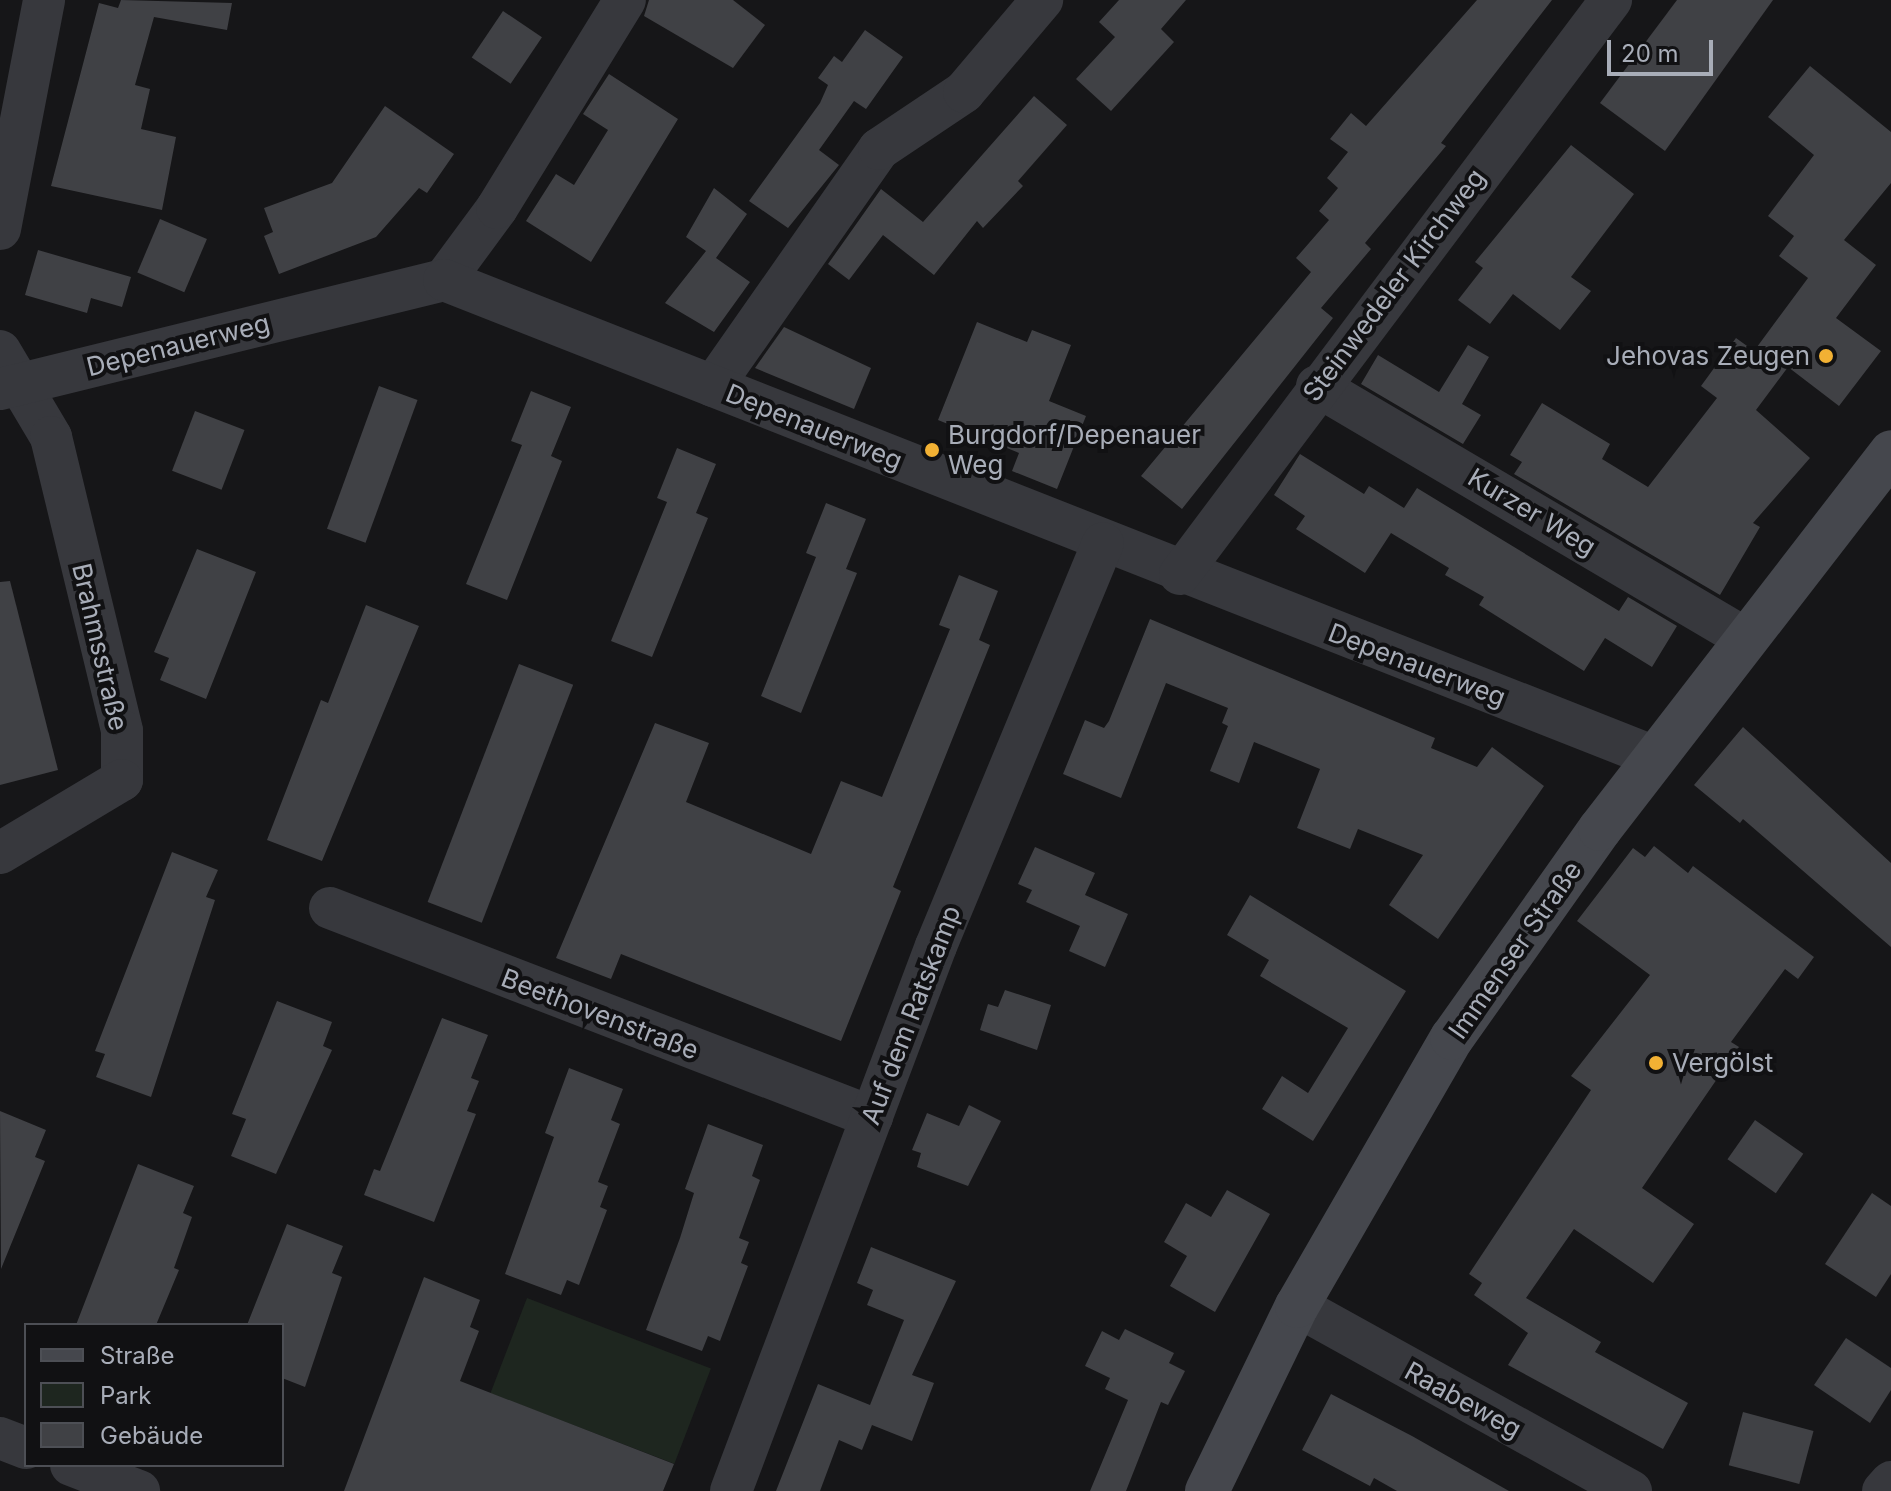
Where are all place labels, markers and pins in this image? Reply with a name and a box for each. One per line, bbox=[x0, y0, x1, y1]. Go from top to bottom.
place label: Jehovas Zeugen bbox=[1606, 340, 1810, 372]
marker: Jehovas Zeugen bbox=[1817, 347, 1835, 365]
place label: Burgdorf/Depenauer Weg bbox=[948, 419, 1201, 480]
marker: Burgdorf/Depenauer Weg bbox=[923, 441, 941, 459]
place label: Vergölst bbox=[1672, 1047, 1773, 1079]
marker: Vergölst bbox=[1647, 1054, 1665, 1072]

